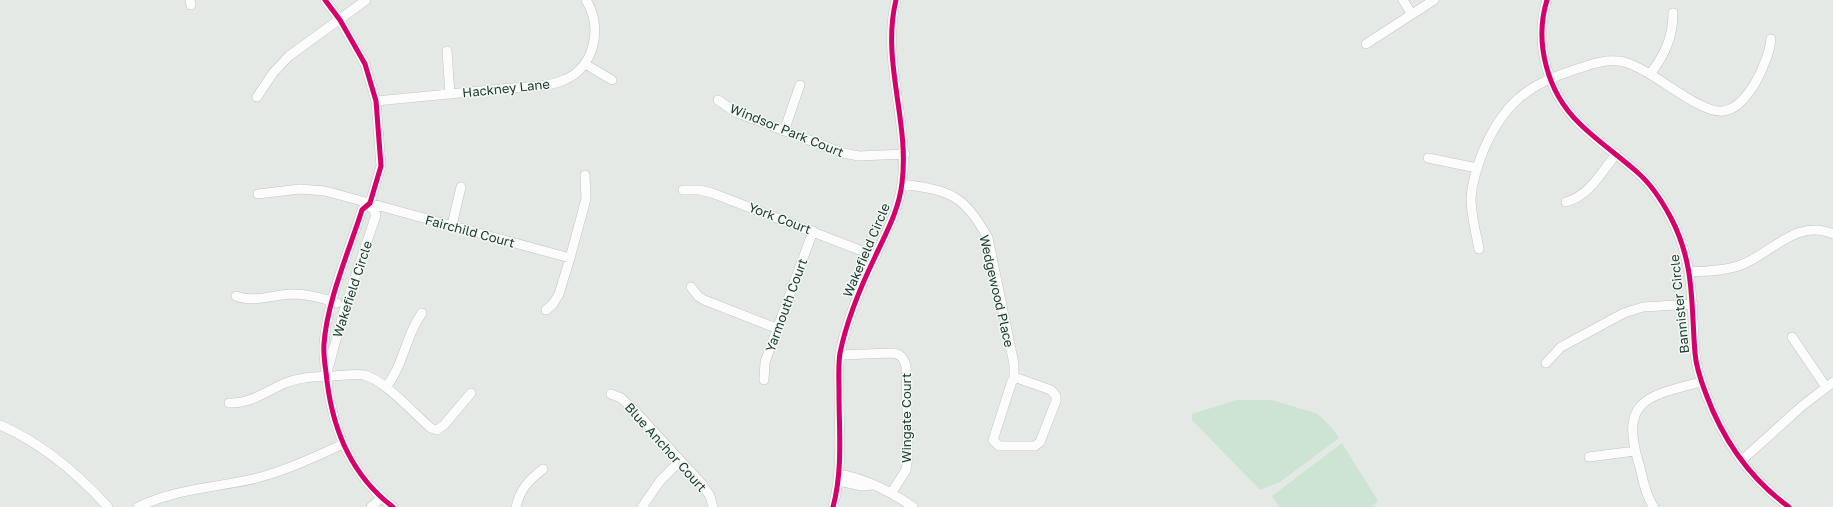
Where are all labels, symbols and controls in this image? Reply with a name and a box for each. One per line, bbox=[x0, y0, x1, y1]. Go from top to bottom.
street label: Hackney Lane bbox=[461, 75, 551, 101]
street label: Windsor Park Court bbox=[728, 100, 846, 160]
street label: York Court bbox=[746, 199, 814, 237]
street label: Wakefield Circle bbox=[839, 200, 893, 300]
street label: Fairchild Court bbox=[423, 211, 517, 251]
street label: Wedgewood Place bbox=[976, 233, 1018, 349]
street label: Wakefield Circle bbox=[329, 239, 375, 339]
street label: Bannister Circle bbox=[1666, 254, 1692, 354]
street label: Yarmouth Court bbox=[762, 256, 810, 354]
street label: Wingate Court bbox=[898, 373, 914, 463]
street label: Blue Anchor Court bbox=[622, 399, 710, 495]

